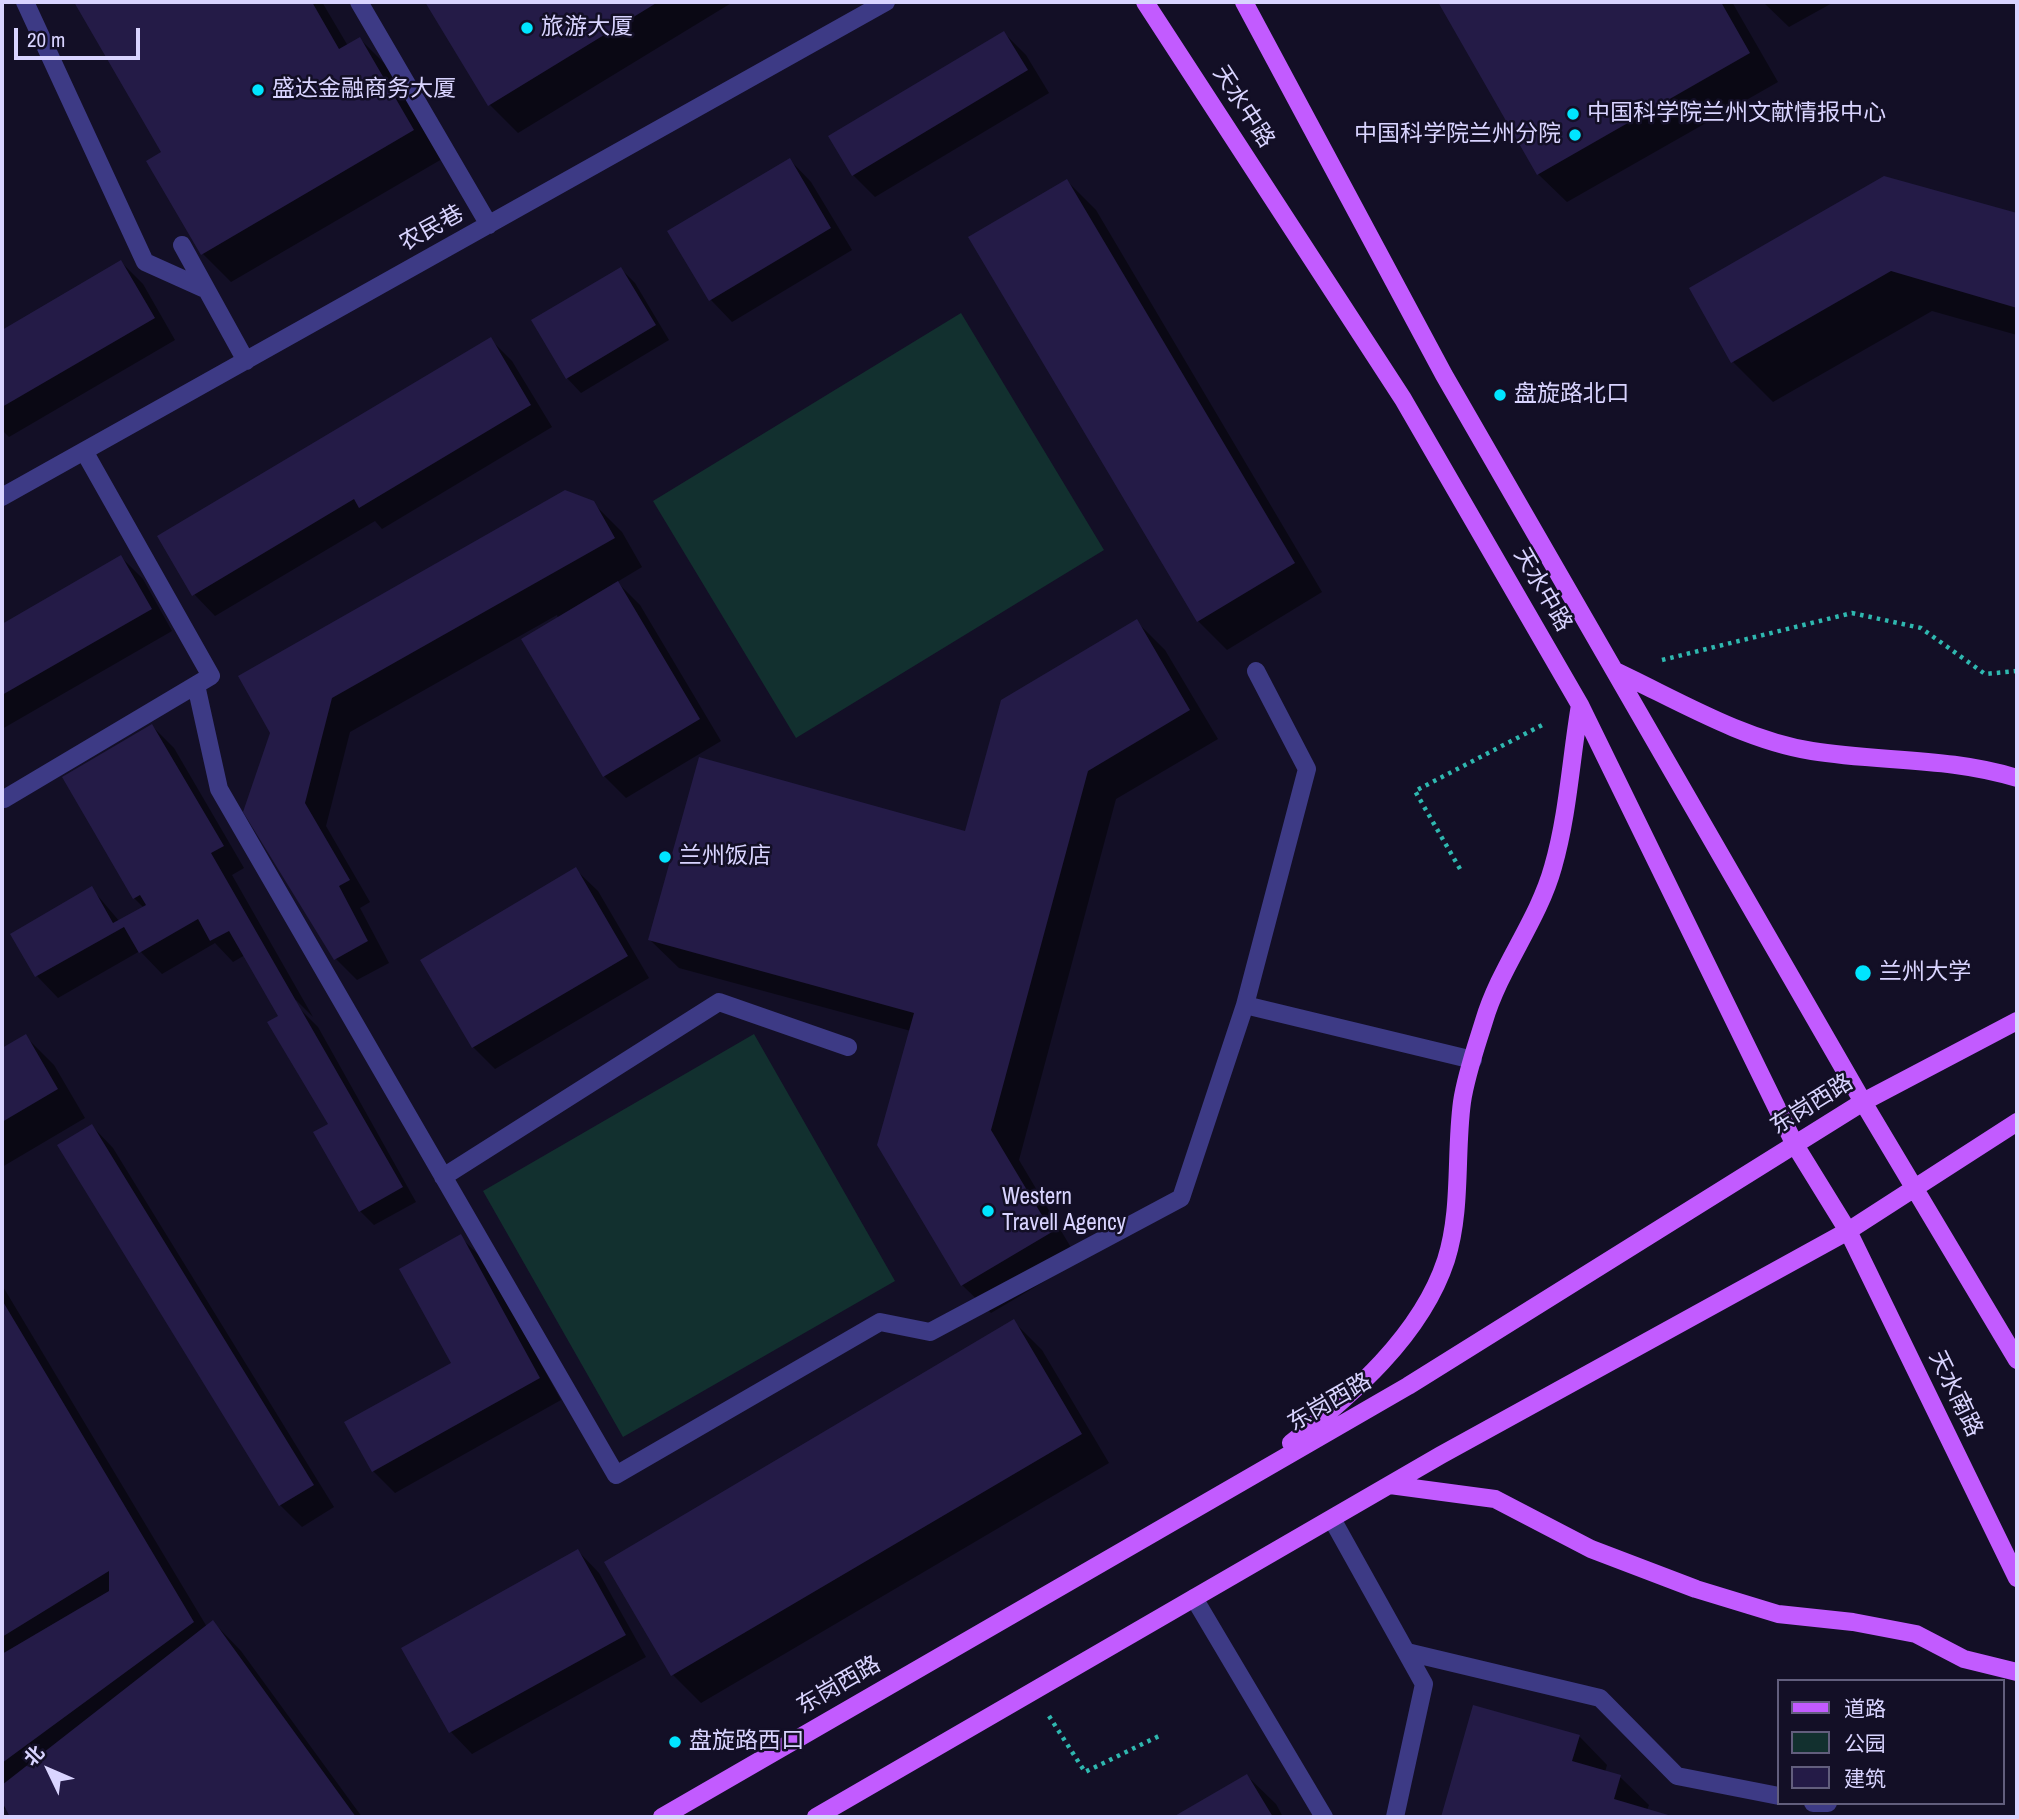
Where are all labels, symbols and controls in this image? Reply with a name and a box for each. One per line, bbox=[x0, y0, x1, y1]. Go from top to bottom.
scale bar bbox=[18, 14, 144, 58]
place label: 旅游大厦 bbox=[541, 14, 633, 42]
marker: 旅游大厦 bbox=[519, 20, 535, 36]
text: 20 m bbox=[27, 25, 65, 54]
street label: 天水中路 bbox=[1206, 61, 1280, 153]
place label: 盛达金融商务大厦 bbox=[272, 76, 456, 104]
marker: 盛达金融商务大厦 bbox=[250, 82, 266, 98]
place label: 中国科学院兰州文献情报中心 bbox=[1587, 100, 1886, 128]
marker: 中国科学院兰州文献情报中心 bbox=[1565, 106, 1581, 122]
place label: 中国科学院兰州分院 bbox=[1354, 121, 1561, 149]
marker: 中国科学院兰州分院 bbox=[1567, 127, 1583, 143]
street label: 农民巷 bbox=[395, 200, 469, 258]
place label: 盘旋路北口 bbox=[1514, 381, 1629, 409]
marker: 盘旋路北口 bbox=[1492, 387, 1508, 403]
street label: 天水中路 bbox=[1507, 543, 1577, 637]
place label: 兰州饭店 bbox=[679, 843, 771, 871]
marker: 兰州饭店 bbox=[657, 849, 673, 865]
place label: 兰州大学 bbox=[1879, 959, 1971, 987]
marker: 兰州大学 bbox=[1853, 963, 1873, 983]
street label: 东岗西路 bbox=[1766, 1069, 1858, 1141]
place label: Western Travell Agency bbox=[1002, 1184, 1126, 1238]
marker: Western Travell Agency bbox=[980, 1203, 996, 1219]
street label: 天水南路 bbox=[1922, 1347, 1988, 1441]
street label: 东岗西路 bbox=[1283, 1368, 1377, 1438]
street label: 东岗西路 bbox=[792, 1651, 886, 1721]
legend bbox=[1778, 1679, 2005, 1805]
text: 道路 bbox=[1844, 1694, 1886, 1723]
place label: 盘旋路西口 bbox=[689, 1728, 804, 1756]
text: 公园 bbox=[1844, 1729, 1886, 1758]
marker: 盘旋路西口 bbox=[667, 1734, 683, 1750]
north arrow bbox=[14, 1735, 84, 1805]
text: 北 bbox=[18, 1740, 50, 1771]
text: 建筑 bbox=[1844, 1764, 1886, 1793]

